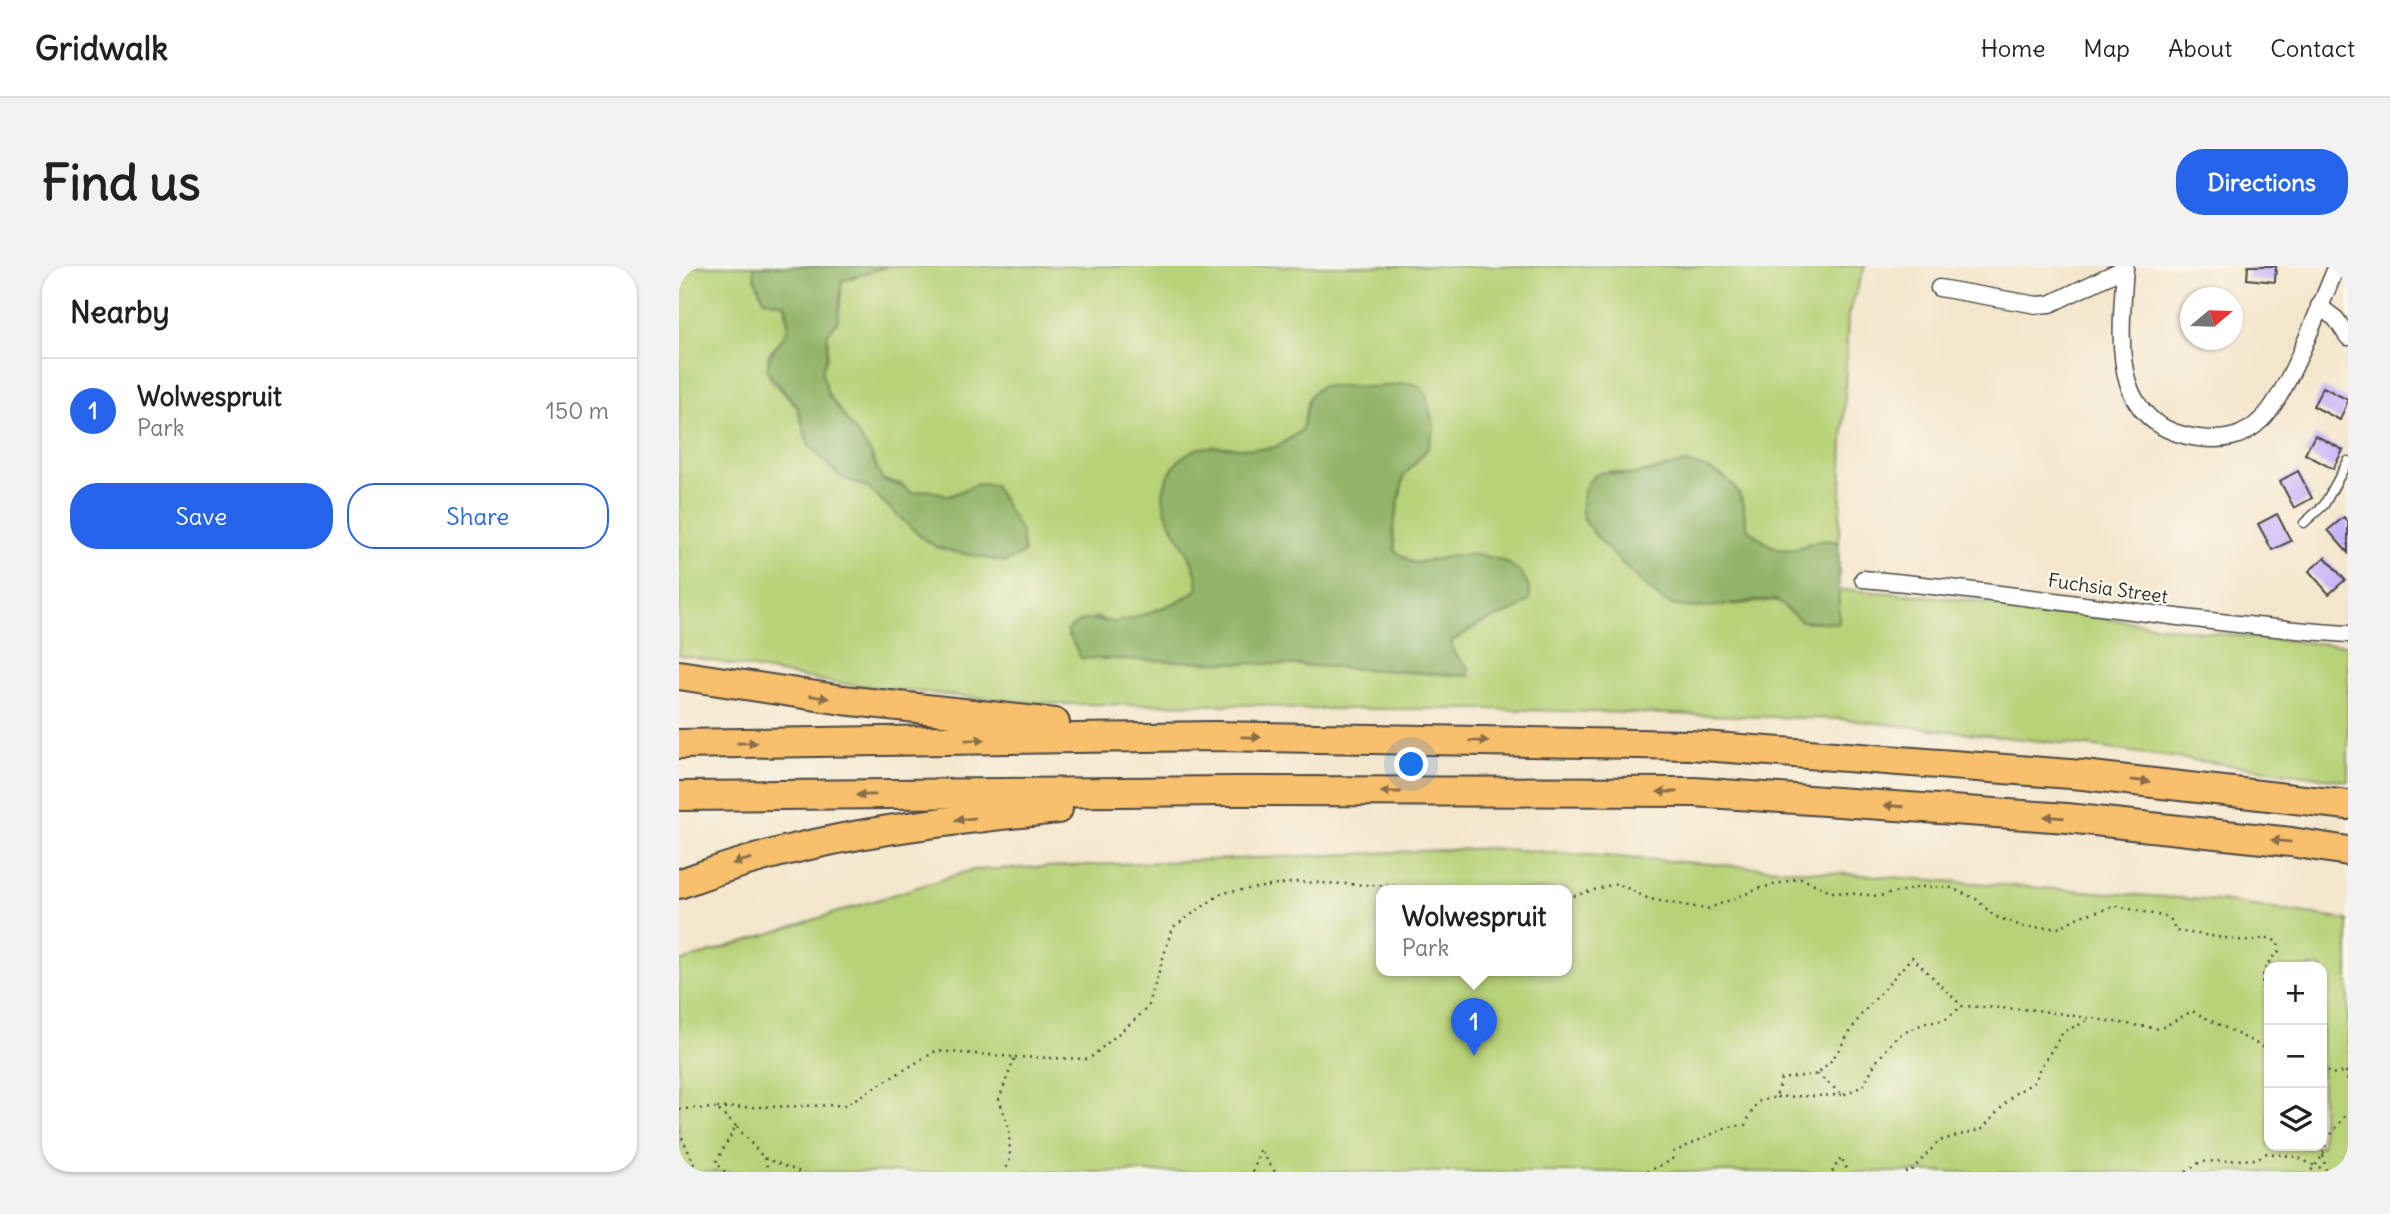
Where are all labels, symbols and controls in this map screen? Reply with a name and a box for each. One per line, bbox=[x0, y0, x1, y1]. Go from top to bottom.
text: Gridwalk bbox=[35, 27, 168, 69]
text: Home bbox=[1981, 33, 2045, 63]
text: Map bbox=[2083, 33, 2130, 63]
text: About bbox=[2168, 33, 2232, 63]
text: Contact bbox=[2270, 33, 2355, 63]
button: Directions bbox=[2176, 149, 2348, 215]
text: Find us bbox=[42, 152, 200, 213]
north arrow bbox=[2180, 287, 2243, 350]
text: Nearby bbox=[70, 293, 170, 331]
text: Wolwespruit bbox=[137, 380, 282, 413]
text: 1 bbox=[88, 396, 98, 425]
text: 150 m bbox=[546, 396, 609, 425]
text: Park bbox=[137, 413, 185, 442]
button: Save bbox=[70, 483, 333, 549]
button: Share bbox=[347, 483, 609, 549]
street label: Fuchsia Street bbox=[2047, 568, 2169, 608]
one-way arrow bbox=[808, 692, 830, 703]
one-way arrow bbox=[1240, 731, 1262, 743]
one-way arrow bbox=[964, 734, 986, 745]
one-way arrow bbox=[1468, 735, 1490, 747]
one-way arrow bbox=[736, 737, 758, 749]
your location bbox=[1394, 747, 1428, 781]
one-way arrow bbox=[2129, 776, 2151, 787]
one-way arrow bbox=[1379, 786, 1401, 798]
one-way arrow bbox=[1656, 786, 1678, 798]
one-way arrow bbox=[855, 789, 877, 801]
one-way arrow bbox=[1883, 800, 1905, 811]
one-way arrow bbox=[2043, 811, 2065, 822]
one-way arrow bbox=[954, 813, 976, 824]
one-way arrow bbox=[2269, 835, 2291, 846]
one-way arrow bbox=[731, 856, 753, 867]
popup bbox=[1376, 885, 1572, 976]
text: Wolwespruit bbox=[1402, 900, 1546, 933]
text: Park bbox=[1402, 933, 1449, 962]
map controls bbox=[2264, 962, 2327, 1151]
button: + bbox=[2264, 962, 2327, 1025]
pin: 1 bbox=[1451, 998, 1497, 1056]
button: − bbox=[2264, 1025, 2327, 1088]
button: layers bbox=[2264, 1088, 2327, 1151]

